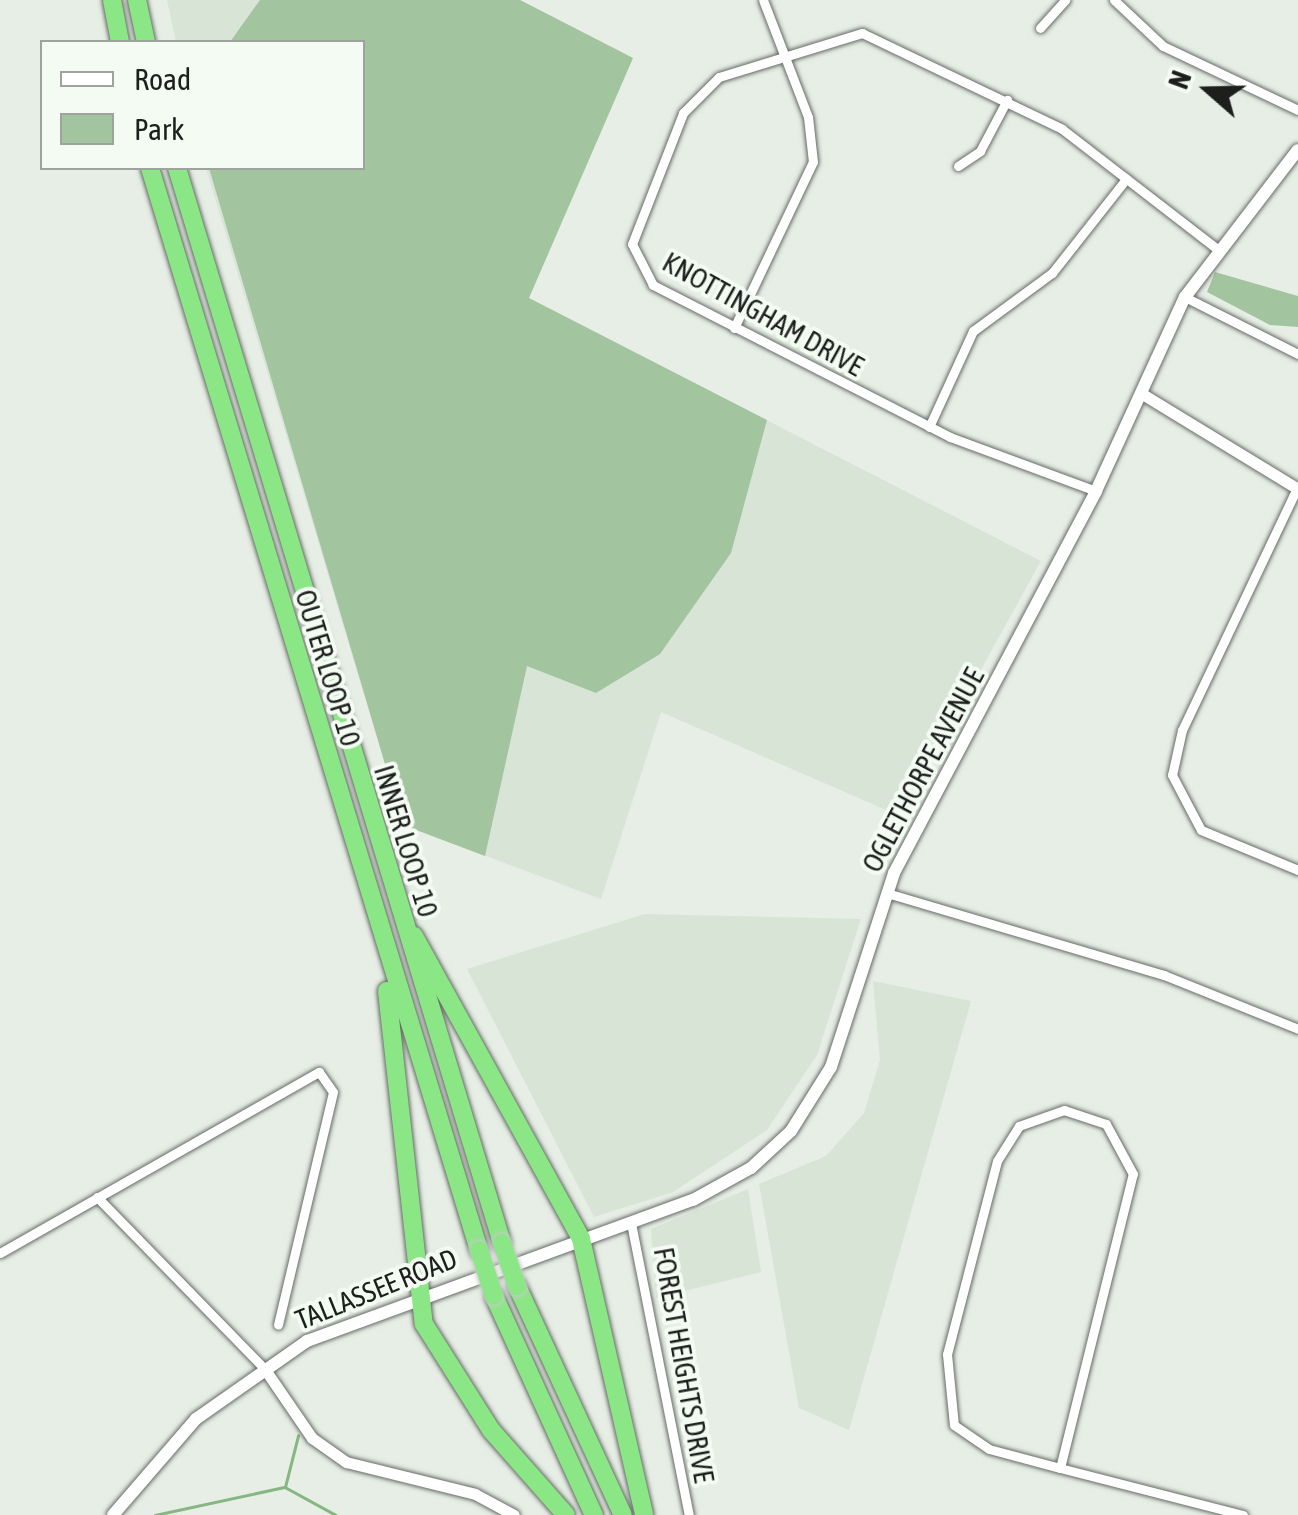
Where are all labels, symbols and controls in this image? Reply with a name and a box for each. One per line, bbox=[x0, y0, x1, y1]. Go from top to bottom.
legend bbox=[40, 40, 365, 170]
north arrow bbox=[1158, 40, 1258, 140]
text: Road bbox=[134, 62, 191, 96]
text: N bbox=[1162, 66, 1198, 93]
text: Park bbox=[134, 112, 184, 146]
street label: KNOTTINGHAM DRIVE bbox=[657, 245, 869, 383]
street label: OUTER LOOP 10 bbox=[288, 586, 368, 750]
street label: OGLETHORPE AVENUE bbox=[855, 662, 991, 878]
street label: INNER LOOP 10 bbox=[367, 761, 445, 921]
street label: TALLASSEE ROAD bbox=[290, 1241, 462, 1337]
street label: FOREST HEIGHTS DRIVE bbox=[647, 1245, 721, 1485]

